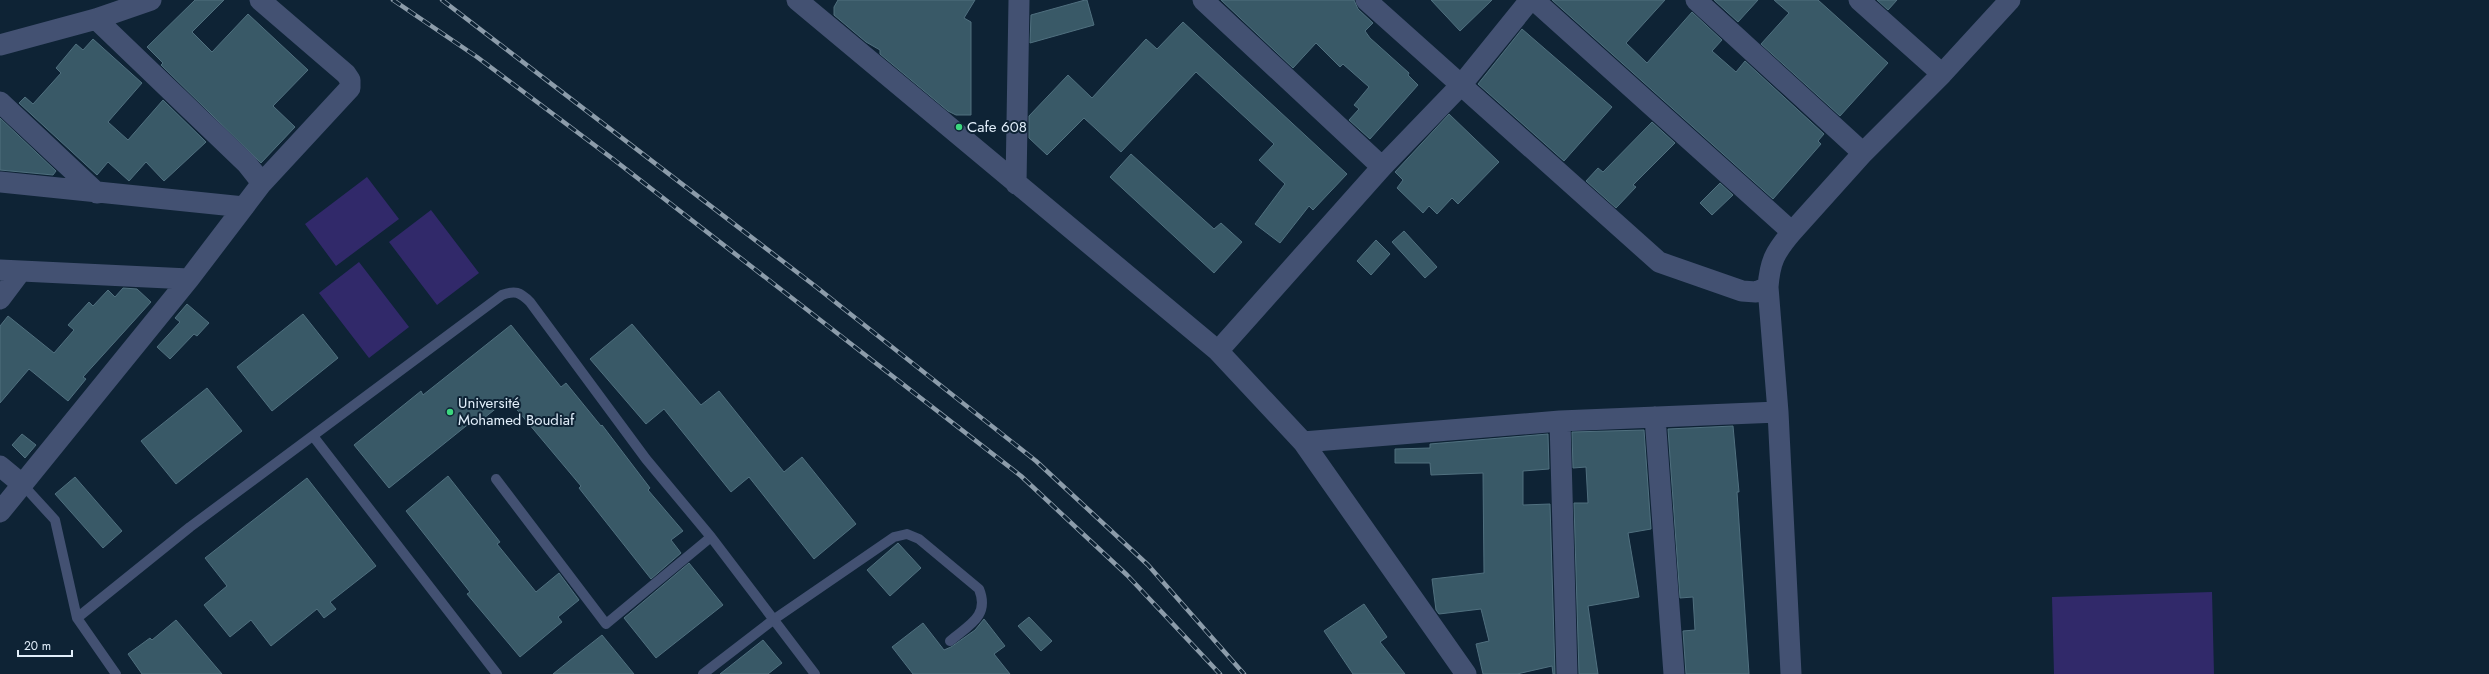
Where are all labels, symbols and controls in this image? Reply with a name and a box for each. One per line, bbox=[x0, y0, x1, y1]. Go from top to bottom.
place label: Cafe 608 bbox=[967, 116, 1027, 138]
marker: Cafe 608 bbox=[954, 122, 964, 132]
place label: Université Mohamed Boudiaf bbox=[458, 392, 575, 431]
marker: Université Mohamed Boudiaf bbox=[445, 407, 455, 417]
scale bar bbox=[18, 632, 72, 658]
text: 20 m bbox=[24, 637, 51, 655]

